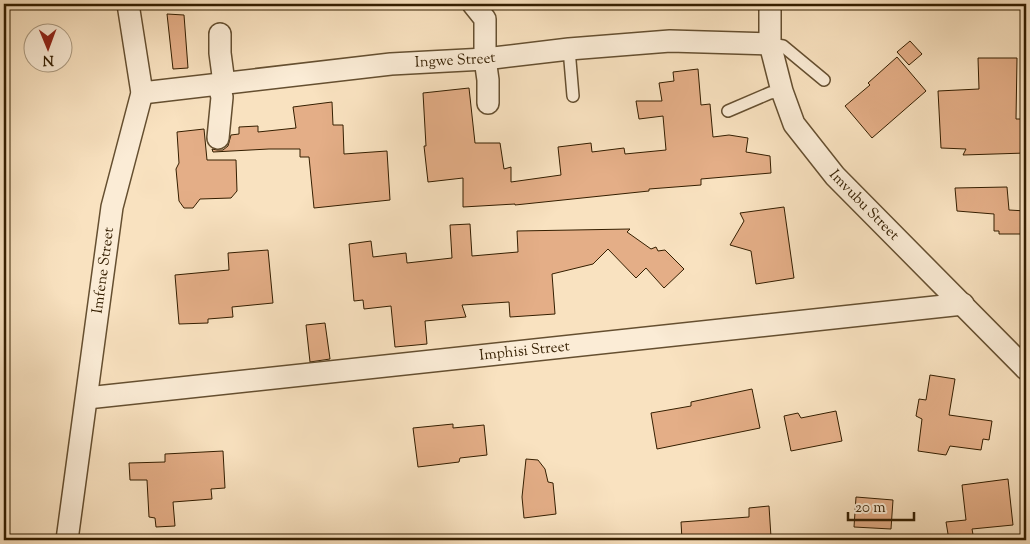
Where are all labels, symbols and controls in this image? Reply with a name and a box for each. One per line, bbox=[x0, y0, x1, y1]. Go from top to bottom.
north arrow bbox=[22, 22, 72, 72]
street label: Ingwe Street bbox=[414, 47, 497, 73]
text: N bbox=[42, 49, 54, 69]
street label: Imvubu Street bbox=[824, 166, 904, 245]
street label: Imfene Street bbox=[87, 226, 120, 315]
street label: Imphisi Street bbox=[478, 336, 571, 366]
scale bar bbox=[848, 489, 914, 521]
text: 20 m bbox=[855, 498, 886, 519]

